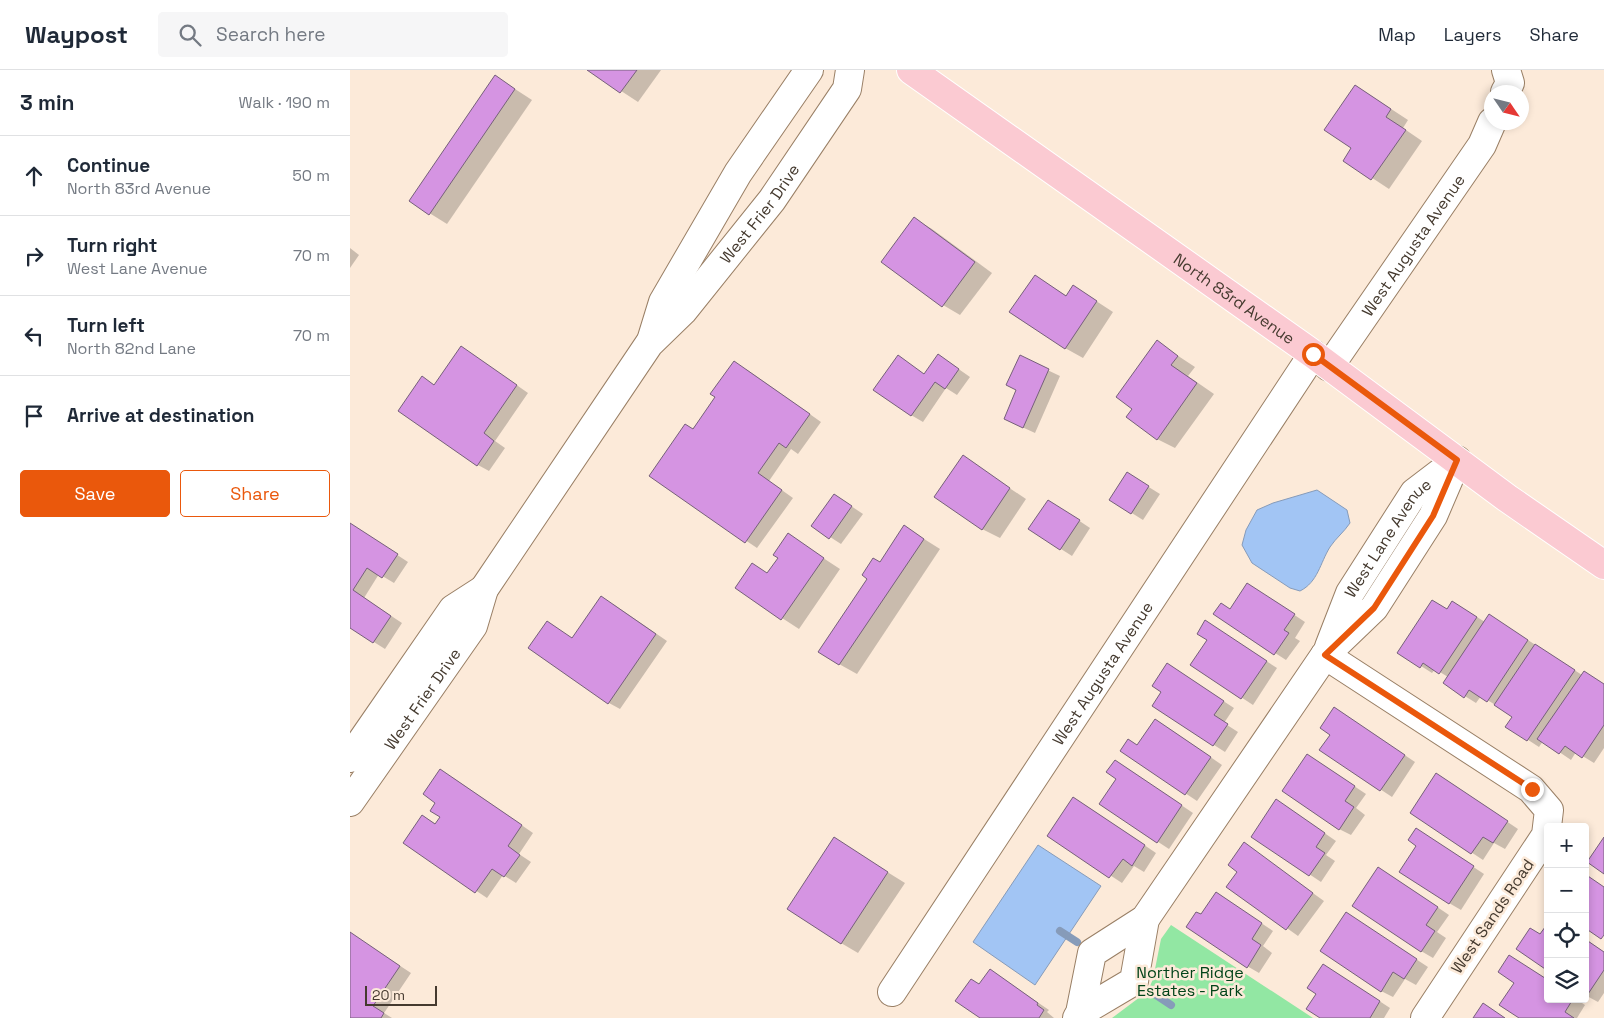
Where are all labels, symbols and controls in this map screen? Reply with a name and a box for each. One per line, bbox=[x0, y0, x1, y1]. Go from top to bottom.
search box bbox=[158, 12, 508, 57]
text: Waypost bbox=[25, 19, 128, 50]
icon: search bbox=[176, 21, 204, 49]
text: Search here bbox=[216, 22, 326, 47]
text: Map bbox=[1378, 23, 1416, 46]
text: Layers bbox=[1444, 23, 1501, 46]
text: Share bbox=[1529, 23, 1579, 46]
north arrow bbox=[1484, 85, 1529, 130]
text: 3 min bbox=[20, 89, 75, 116]
text: Walk · 190 m bbox=[239, 92, 330, 113]
text: Continue bbox=[67, 153, 150, 178]
street label: West Frier Drive bbox=[715, 160, 804, 268]
icon: ahead bbox=[20, 162, 48, 190]
text: 50 m bbox=[292, 165, 330, 186]
street label: West Augusta Avenue bbox=[1357, 170, 1470, 321]
text: North 83rd Avenue bbox=[67, 178, 211, 199]
text: Turn right bbox=[67, 233, 157, 258]
icon: right bbox=[20, 242, 48, 270]
text: 70 m bbox=[293, 245, 330, 266]
street label: North 83rd Avenue bbox=[1169, 249, 1299, 349]
text: West Lane Avenue bbox=[67, 258, 208, 279]
text: Turn left bbox=[67, 313, 145, 338]
icon: left bbox=[20, 322, 48, 350]
text: 70 m bbox=[293, 325, 330, 346]
text: North 82nd Lane bbox=[67, 338, 196, 359]
route start bbox=[1302, 343, 1325, 366]
icon: arrive bbox=[20, 402, 48, 430]
text: Arrive at destination bbox=[67, 403, 255, 428]
button: Save bbox=[20, 470, 170, 517]
button: Share bbox=[180, 470, 330, 517]
street label: West Lane Avenue bbox=[1340, 474, 1436, 602]
street label: West Augusta Avenue bbox=[1048, 598, 1158, 749]
street label: West Frier Drive bbox=[380, 644, 465, 754]
route end bbox=[1521, 778, 1544, 801]
map controls bbox=[1544, 823, 1589, 1003]
button: + bbox=[1544, 823, 1589, 868]
street label: West Sands Road bbox=[1446, 855, 1539, 978]
button: − bbox=[1544, 868, 1589, 913]
button: locate bbox=[1544, 913, 1589, 958]
button: layers bbox=[1544, 958, 1589, 1003]
park label: Norther Ridge Estates - Park bbox=[1136, 962, 1244, 1001]
scale bar bbox=[365, 983, 438, 1006]
text: 20 m bbox=[372, 986, 405, 1004]

